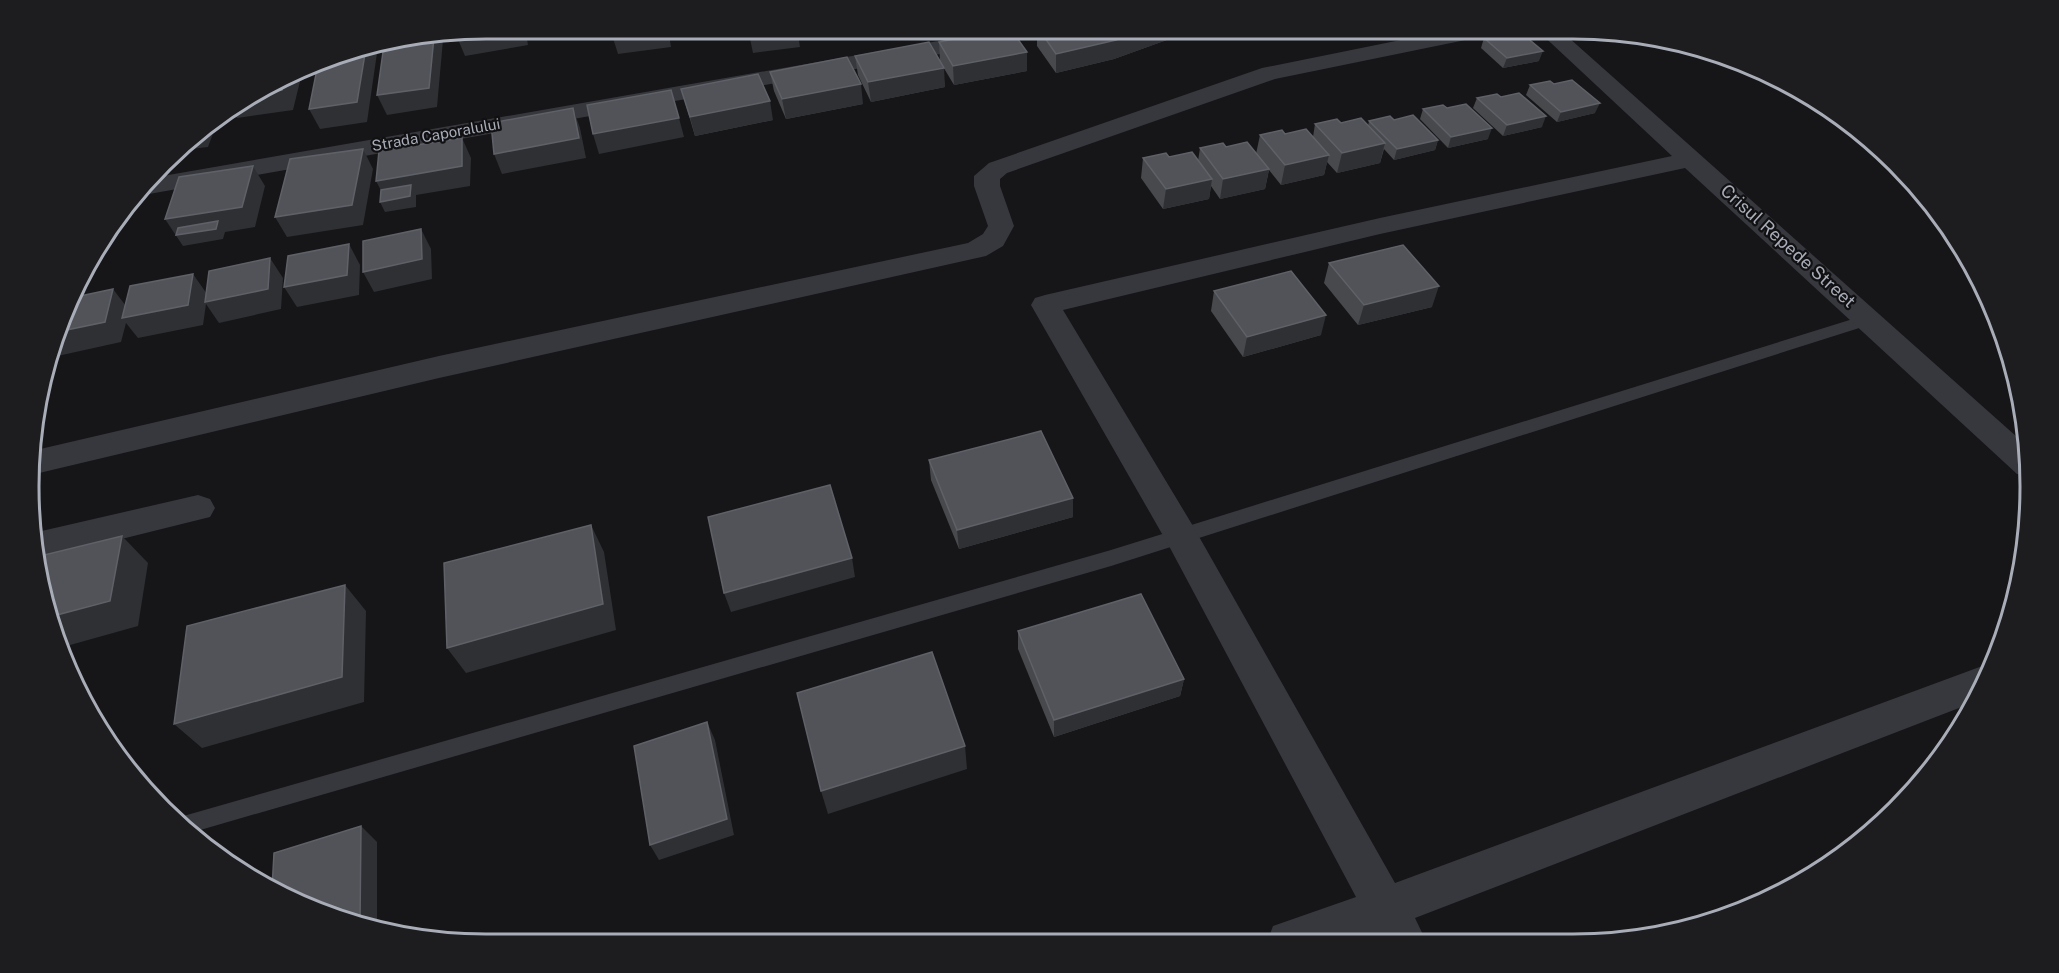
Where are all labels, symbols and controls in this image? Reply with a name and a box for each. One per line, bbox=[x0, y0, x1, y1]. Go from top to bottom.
street label: Strada Caporalului bbox=[370, 115, 501, 154]
street label: Crisul Repede Street bbox=[1717, 180, 1860, 312]

